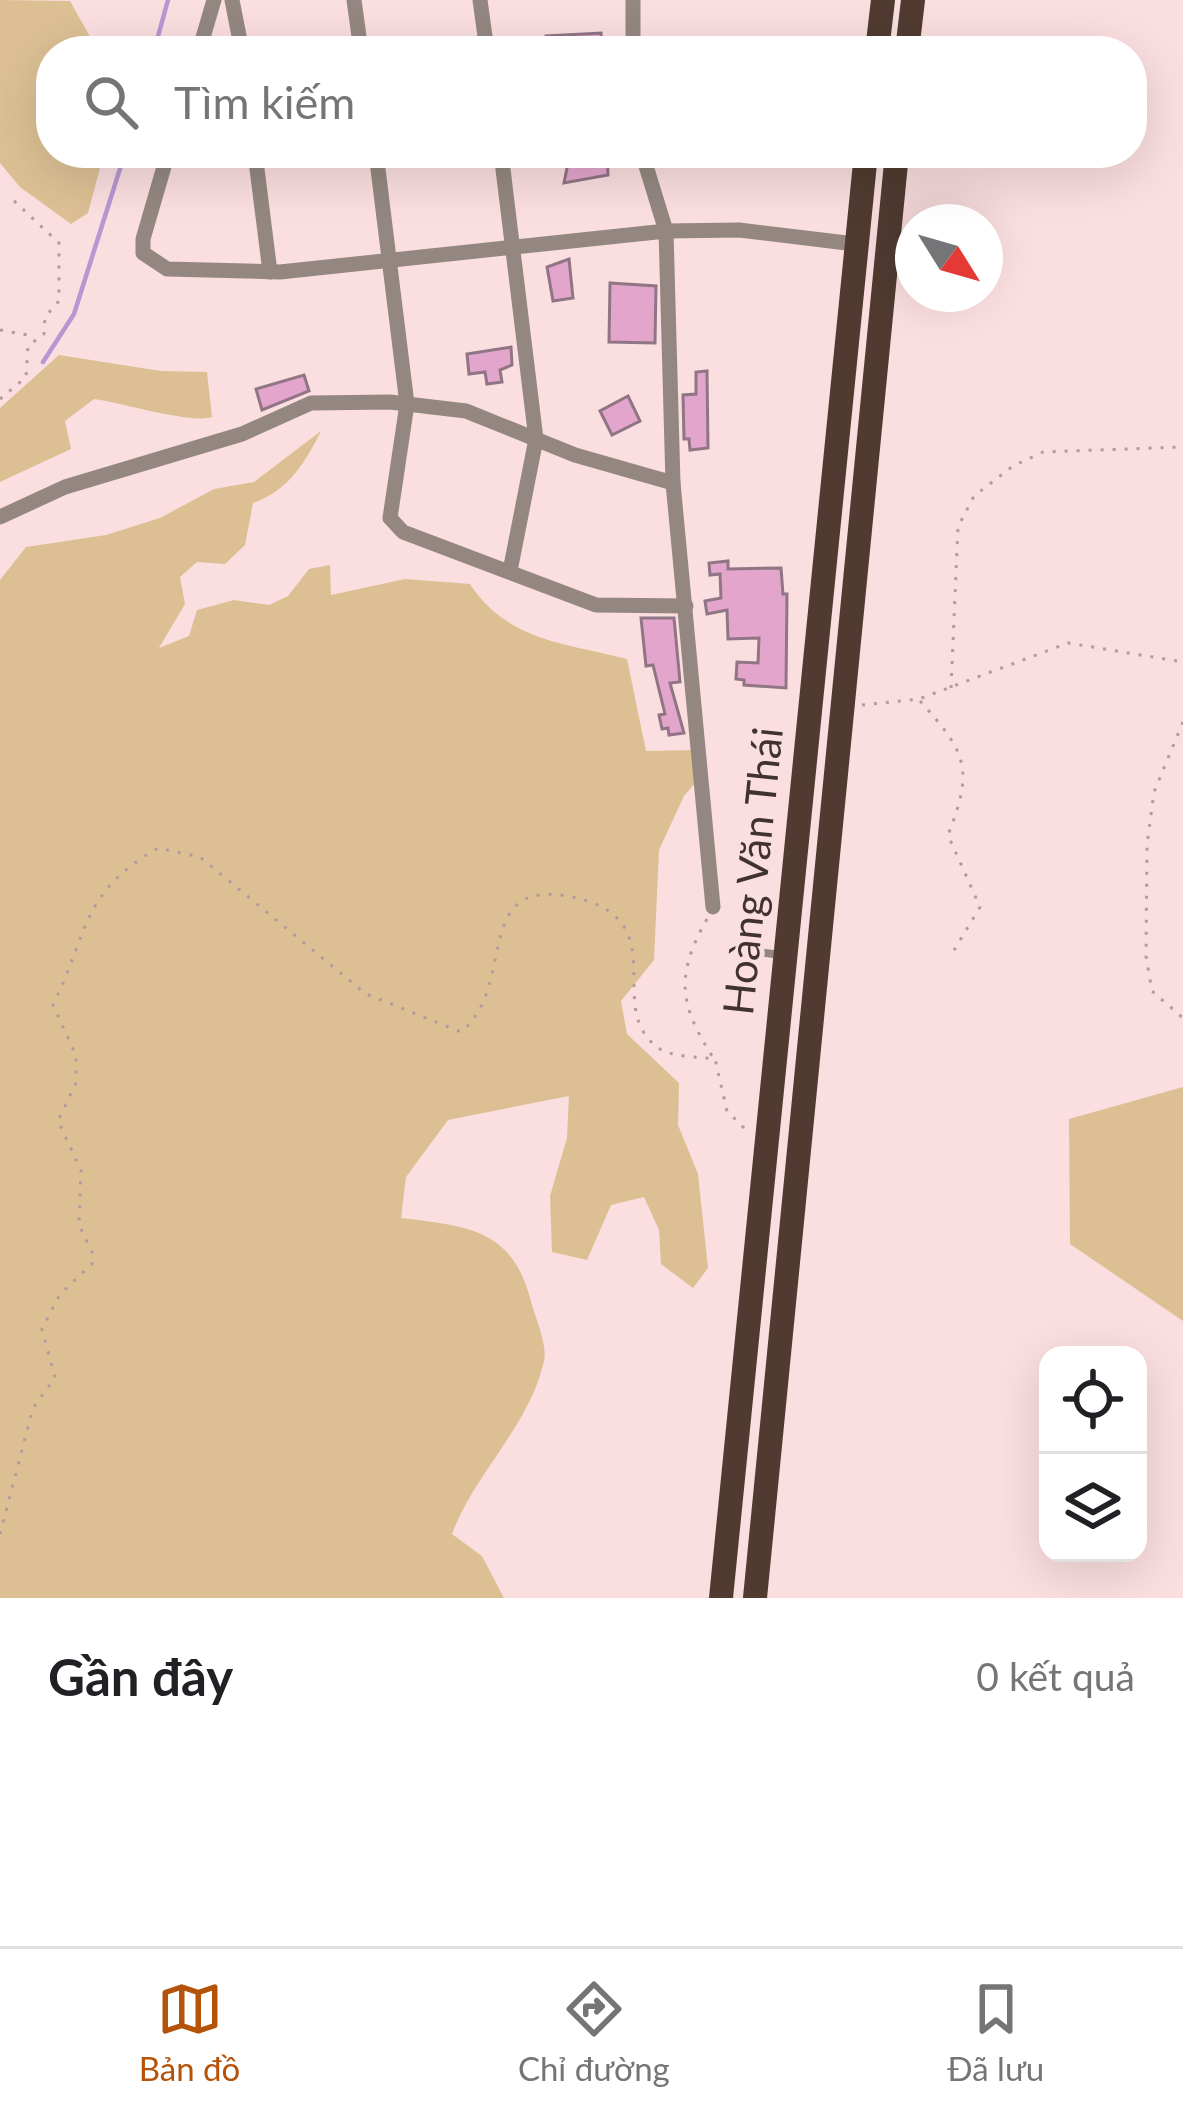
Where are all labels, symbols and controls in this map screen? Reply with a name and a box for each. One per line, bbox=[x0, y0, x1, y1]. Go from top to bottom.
search box bbox=[36, 36, 1147, 168]
icon: search bbox=[78, 69, 144, 135]
text: Tìm kiếm bbox=[174, 75, 355, 129]
north arrow bbox=[895, 204, 1003, 312]
street label: Hoàng Văn Thái bbox=[712, 725, 792, 1017]
map controls bbox=[1039, 1346, 1147, 1562]
button: locate bbox=[1039, 1346, 1147, 1454]
button: layers bbox=[1039, 1454, 1147, 1562]
text: Gần đây bbox=[48, 1646, 233, 1707]
text: 0 kết quả bbox=[976, 1653, 1135, 1699]
tab: Bản đồ bbox=[139, 1976, 240, 2088]
tab: Chỉ đường bbox=[518, 1976, 670, 2088]
tab: Đã lưu bbox=[947, 1976, 1044, 2088]

